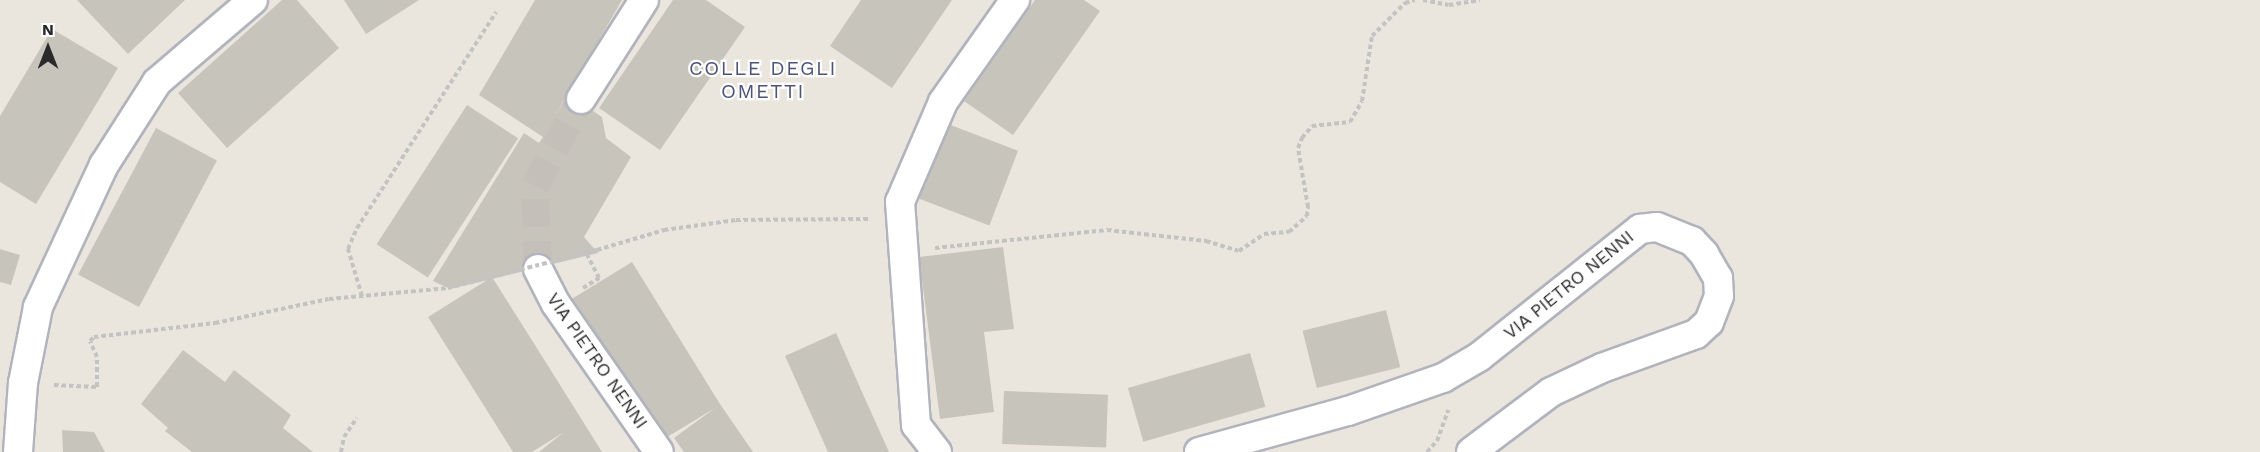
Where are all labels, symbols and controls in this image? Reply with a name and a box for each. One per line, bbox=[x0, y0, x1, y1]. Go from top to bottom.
north arrow bbox=[18, 18, 78, 78]
text: N bbox=[42, 20, 54, 39]
district label: COLLE DEGLI OMETTI bbox=[689, 57, 837, 104]
street label: VIA PIETRO NENNI bbox=[1499, 226, 1639, 344]
street label: VIA PIETRO NENNI bbox=[542, 289, 652, 433]

